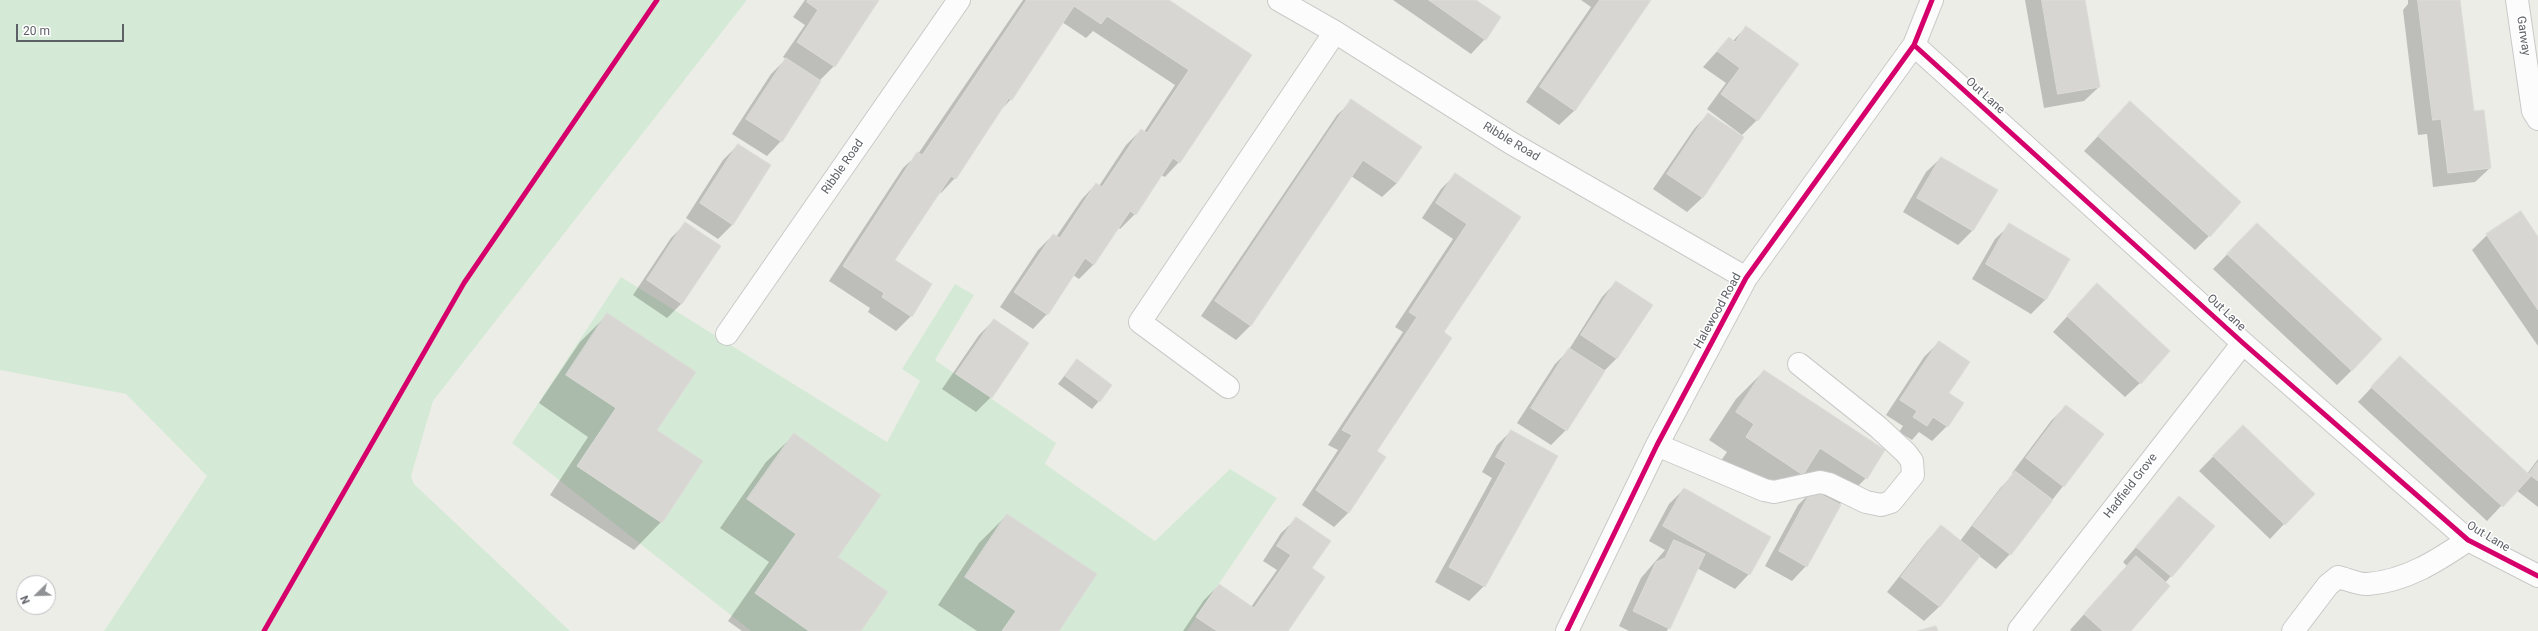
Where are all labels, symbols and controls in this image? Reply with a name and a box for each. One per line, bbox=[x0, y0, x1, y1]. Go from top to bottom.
street label: Garway bbox=[2513, 15, 2533, 57]
scale bar bbox=[18, 16, 126, 42]
text: 20 m bbox=[23, 24, 50, 38]
street label: Out Lane bbox=[1962, 75, 2008, 117]
street label: Ribble Road bbox=[1480, 119, 1542, 165]
street label: Ribble Road bbox=[819, 137, 867, 197]
street label: Halewood Road bbox=[1691, 271, 1745, 351]
street label: Out Lane bbox=[2204, 291, 2248, 335]
street label: Hadfield Grove bbox=[2101, 451, 2161, 521]
street label: Out Lane bbox=[2464, 519, 2512, 555]
north arrow bbox=[16, 575, 56, 615]
text: N bbox=[18, 593, 33, 606]

